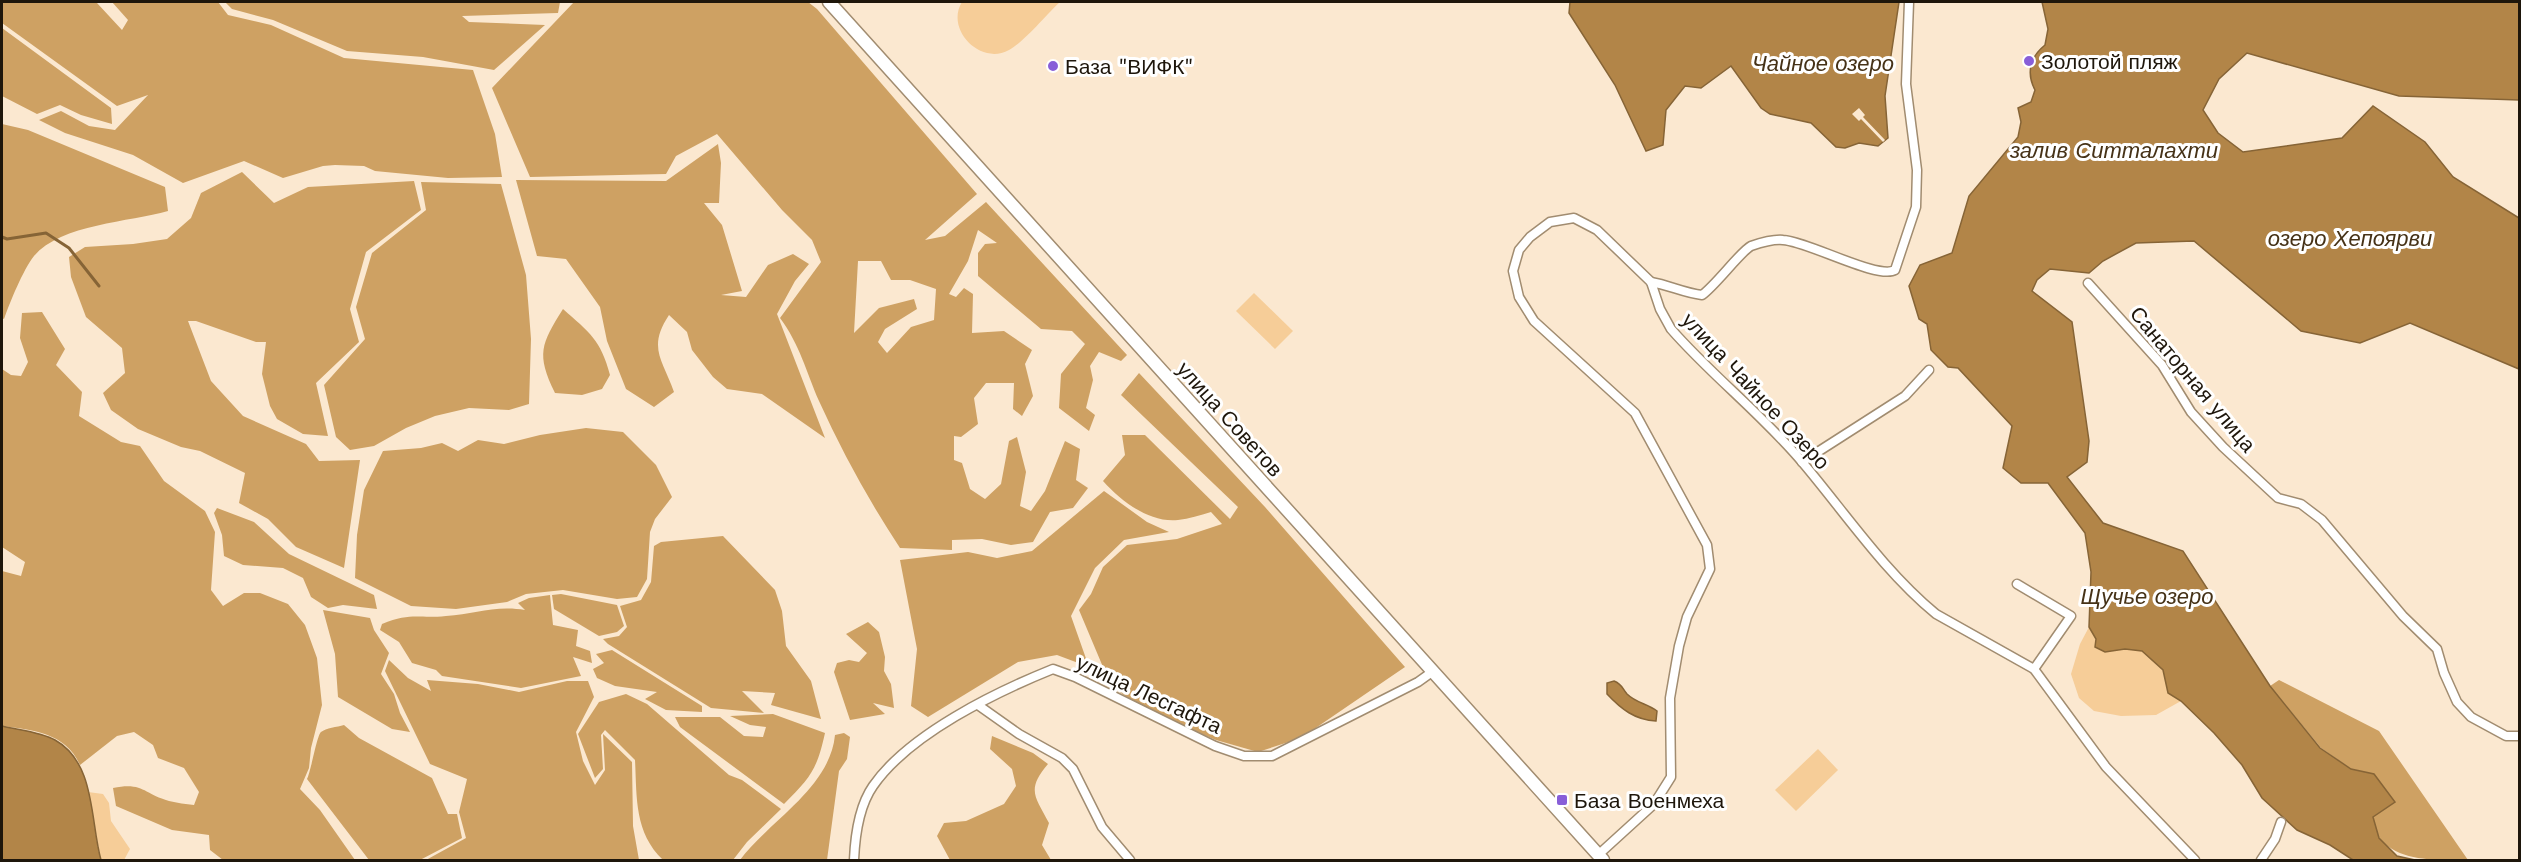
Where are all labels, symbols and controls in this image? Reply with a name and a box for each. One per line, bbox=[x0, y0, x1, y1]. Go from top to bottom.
place label: Золотой пляж bbox=[2041, 49, 2178, 74]
water label: Чайное озеро bbox=[1752, 51, 1894, 76]
place label: База "ВИФК" bbox=[1065, 54, 1193, 79]
marker: Золотой пляж bbox=[2022, 54, 2036, 68]
marker: База "ВИФК" bbox=[1046, 59, 1060, 73]
water label: залив Ситталахти bbox=[2009, 138, 2218, 163]
water label: озеро Хепоярви bbox=[2268, 226, 2432, 251]
street label: Санаторная улица bbox=[2125, 301, 2261, 457]
street label: улица Чайное Озеро bbox=[1677, 307, 1835, 475]
street label: улица Советов bbox=[1172, 356, 1288, 482]
water label: Щучье озеро bbox=[2081, 584, 2213, 609]
street label: улица Лесгафта bbox=[1072, 649, 1226, 739]
place label: База Военмеха bbox=[1574, 788, 1725, 813]
marker: База Военмеха bbox=[1555, 793, 1569, 807]

